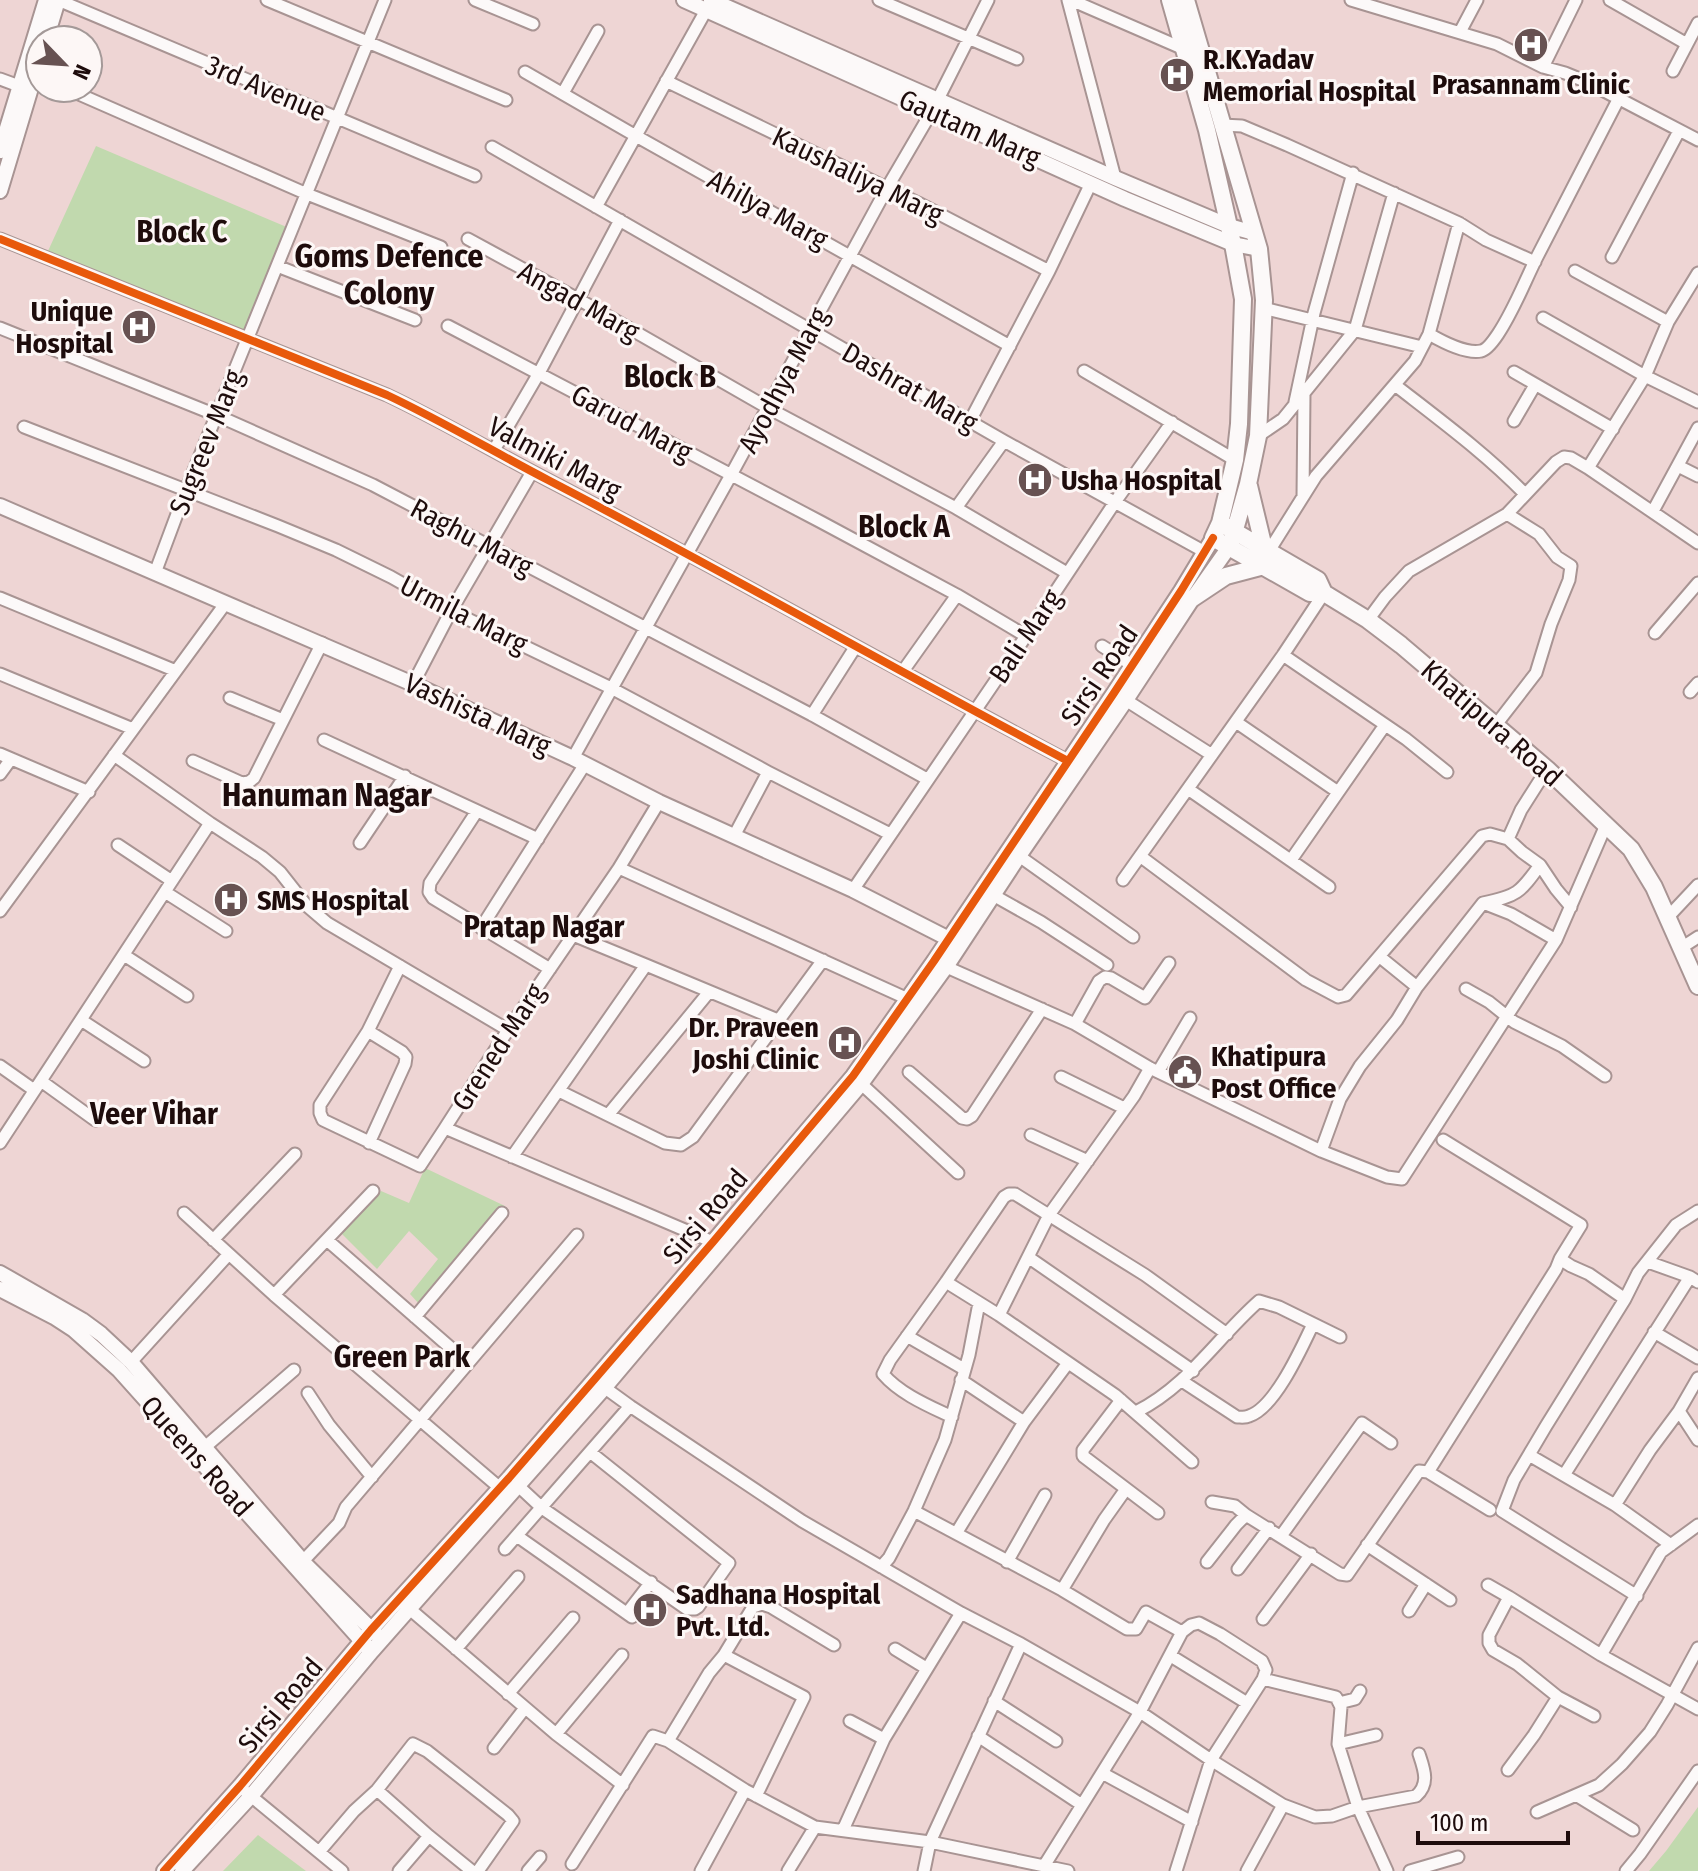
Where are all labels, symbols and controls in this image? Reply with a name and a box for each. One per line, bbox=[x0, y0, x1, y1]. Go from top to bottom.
north arrow bbox=[24, 24, 104, 104]
hospital icon: Prasannam Clinic bbox=[1512, 26, 1550, 64]
place label: R.K.Yadav Memorial Hospital bbox=[1203, 43, 1416, 108]
street label: 3rd Avenue bbox=[201, 48, 331, 129]
hospital icon: R.K.Yadav Memorial Hospital bbox=[1158, 56, 1196, 94]
text: N bbox=[67, 61, 97, 84]
place label: Prasannam Clinic bbox=[1432, 68, 1631, 101]
street label: Gautam Marg bbox=[894, 83, 1046, 175]
street label: Kaushaliya Marg bbox=[767, 120, 949, 231]
street label: Ahilya Marg bbox=[702, 163, 834, 256]
district label: Block C bbox=[136, 214, 228, 250]
district label: Goms Defence Colony bbox=[294, 237, 484, 312]
street label: Angad Marg bbox=[512, 255, 646, 349]
place label: Unique Hospital bbox=[16, 295, 113, 360]
street label: Ayodhya Marg bbox=[731, 301, 836, 459]
hospital icon: Unique Hospital bbox=[120, 308, 158, 346]
street label: Dashrat Marg bbox=[836, 335, 984, 440]
district label: Block B bbox=[624, 359, 716, 395]
street label: Sugreev Marg bbox=[162, 364, 251, 520]
street label: Garud Marg bbox=[566, 378, 698, 469]
street label: Valmiki Marg bbox=[483, 410, 627, 508]
hospital icon: Usha Hospital bbox=[1016, 461, 1054, 499]
place label: Usha Hospital bbox=[1061, 464, 1222, 497]
street label: Raghu Marg bbox=[405, 491, 539, 584]
district label: Block A bbox=[858, 509, 951, 545]
street label: Urmila Marg bbox=[395, 568, 534, 661]
street label: Bali Marg bbox=[982, 582, 1069, 689]
street label: Sirsi Road bbox=[1054, 619, 1145, 732]
street label: Khatipura Road bbox=[1414, 653, 1569, 794]
street label: Vashista Marg bbox=[399, 666, 557, 763]
district label: Hanuman Nagar bbox=[222, 776, 432, 814]
hospital icon: SMS Hospital bbox=[212, 881, 250, 919]
place label: SMS Hospital bbox=[257, 884, 409, 917]
district label: Pratap Nagar bbox=[463, 909, 626, 945]
street label: Grened Marg bbox=[445, 977, 552, 1117]
place label: Dr. Praveen Joshi Clinic bbox=[688, 1011, 820, 1076]
hospital icon: Dr. Praveen Joshi Clinic bbox=[826, 1024, 864, 1062]
place label: Khatipura Post Office bbox=[1211, 1040, 1336, 1105]
public building icon: Khatipura Post Office bbox=[1166, 1053, 1204, 1091]
district label: Veer Vihar bbox=[89, 1096, 219, 1132]
street label: Sirsi Road bbox=[656, 1162, 755, 1271]
district label: Green Park bbox=[334, 1339, 471, 1375]
street label: Queens Road bbox=[134, 1389, 259, 1524]
place label: Sadhana Hospital Pvt. Ltd. bbox=[676, 1578, 880, 1643]
hospital icon: Sadhana Hospital Pvt. Ltd. bbox=[631, 1591, 669, 1629]
street label: Sirsi Road bbox=[231, 1651, 330, 1760]
scale bar bbox=[1418, 1795, 1568, 1845]
text: 100 m bbox=[1430, 1809, 1488, 1837]

